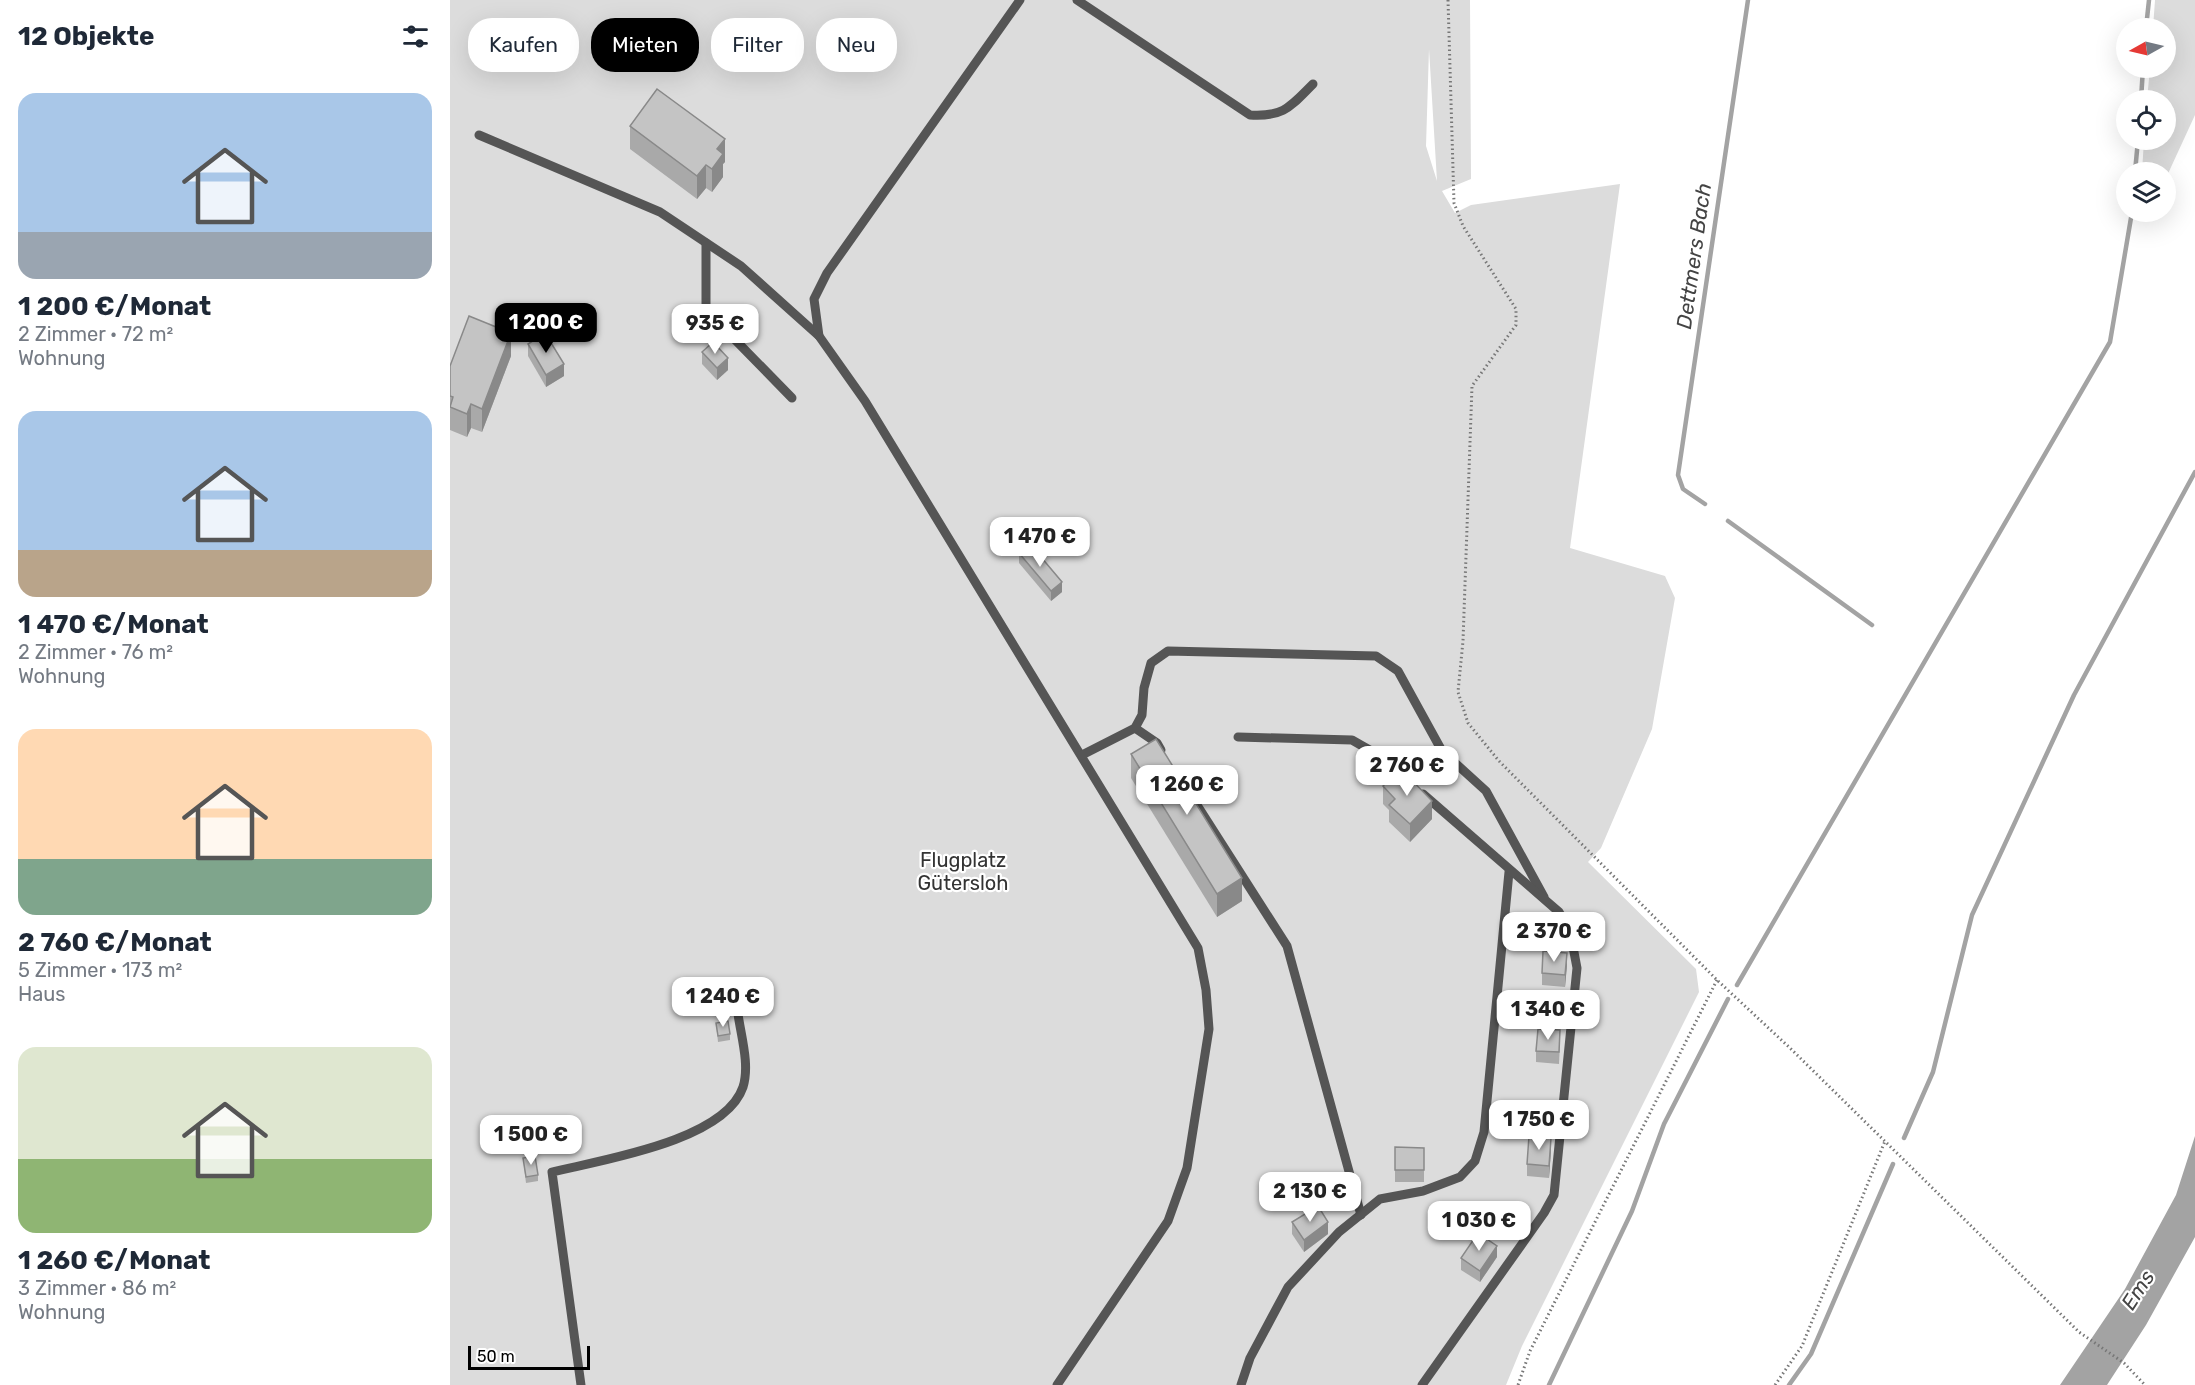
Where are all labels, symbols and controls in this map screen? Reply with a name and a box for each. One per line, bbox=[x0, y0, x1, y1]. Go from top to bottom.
chip: Kaufen bbox=[468, 18, 579, 72]
chip: Mieten bbox=[591, 18, 699, 72]
chip: Filter bbox=[711, 18, 804, 72]
chip: Neu bbox=[816, 18, 897, 72]
north arrow bbox=[2116, 18, 2176, 78]
map controls bbox=[2116, 18, 2176, 222]
icon: filters bbox=[399, 20, 432, 53]
text: 12 Objekte bbox=[18, 21, 154, 52]
button: locate bbox=[2116, 90, 2176, 150]
icon: home bbox=[171, 132, 279, 240]
button: layers bbox=[2116, 162, 2176, 222]
water label: Dettmers Bach bbox=[1671, 181, 1716, 331]
text: 1 200 €/Monat bbox=[18, 291, 211, 322]
pin: 1 200 € bbox=[491, 303, 601, 354]
pin: 935 € bbox=[673, 304, 757, 355]
text: 1 200 € bbox=[509, 310, 583, 334]
text: 935 € bbox=[686, 311, 744, 335]
text: 2 Zimmer · 72 m² bbox=[18, 322, 173, 346]
text: Wohnung bbox=[18, 346, 105, 370]
icon: home bbox=[171, 450, 279, 558]
pin: 1 470 € bbox=[985, 517, 1095, 568]
text: 1 470 € bbox=[1004, 524, 1076, 548]
text: 1 470 €/Monat bbox=[18, 609, 209, 640]
text: 2 Zimmer · 76 m² bbox=[18, 640, 173, 664]
text: Wohnung bbox=[18, 664, 105, 688]
pin: 2 760 € bbox=[1352, 746, 1462, 797]
text: 2 760 € bbox=[1370, 753, 1444, 777]
pin: 1 260 € bbox=[1132, 765, 1242, 816]
icon: home bbox=[171, 768, 279, 876]
text: 1 260 € bbox=[1150, 772, 1224, 796]
park label: Flugplatz Gütersloh bbox=[918, 848, 1009, 895]
pin: 2 370 € bbox=[1499, 912, 1609, 963]
text: 2 370 € bbox=[1516, 919, 1592, 943]
text: 2 760 €/Monat bbox=[18, 927, 212, 958]
text: 5 Zimmer · 173 m² bbox=[18, 958, 182, 982]
pin: 1 240 € bbox=[668, 977, 778, 1028]
text: Haus bbox=[18, 982, 66, 1006]
text: 1 240 € bbox=[686, 984, 760, 1008]
pin: 1 340 € bbox=[1493, 990, 1603, 1041]
text: 1 340 € bbox=[1511, 997, 1585, 1021]
icon: home bbox=[171, 1086, 279, 1194]
pin: 1 750 € bbox=[1484, 1100, 1594, 1151]
text: 1 750 € bbox=[1503, 1107, 1575, 1131]
pin: 1 500 € bbox=[476, 1115, 586, 1166]
text: 1 500 € bbox=[494, 1122, 568, 1146]
pin: 2 130 € bbox=[1255, 1172, 1365, 1223]
text: 2 130 € bbox=[1273, 1179, 1347, 1203]
pin: 1 030 € bbox=[1424, 1201, 1534, 1252]
text: 1 030 € bbox=[1442, 1208, 1516, 1232]
text: 1 260 €/Monat bbox=[18, 1245, 210, 1276]
water label: Ems bbox=[2116, 1265, 2160, 1314]
text: 3 Zimmer · 86 m² bbox=[18, 1276, 176, 1300]
text: Wohnung bbox=[18, 1300, 105, 1324]
scale bar bbox=[468, 1343, 590, 1370]
text: 50 m bbox=[477, 1347, 515, 1366]

